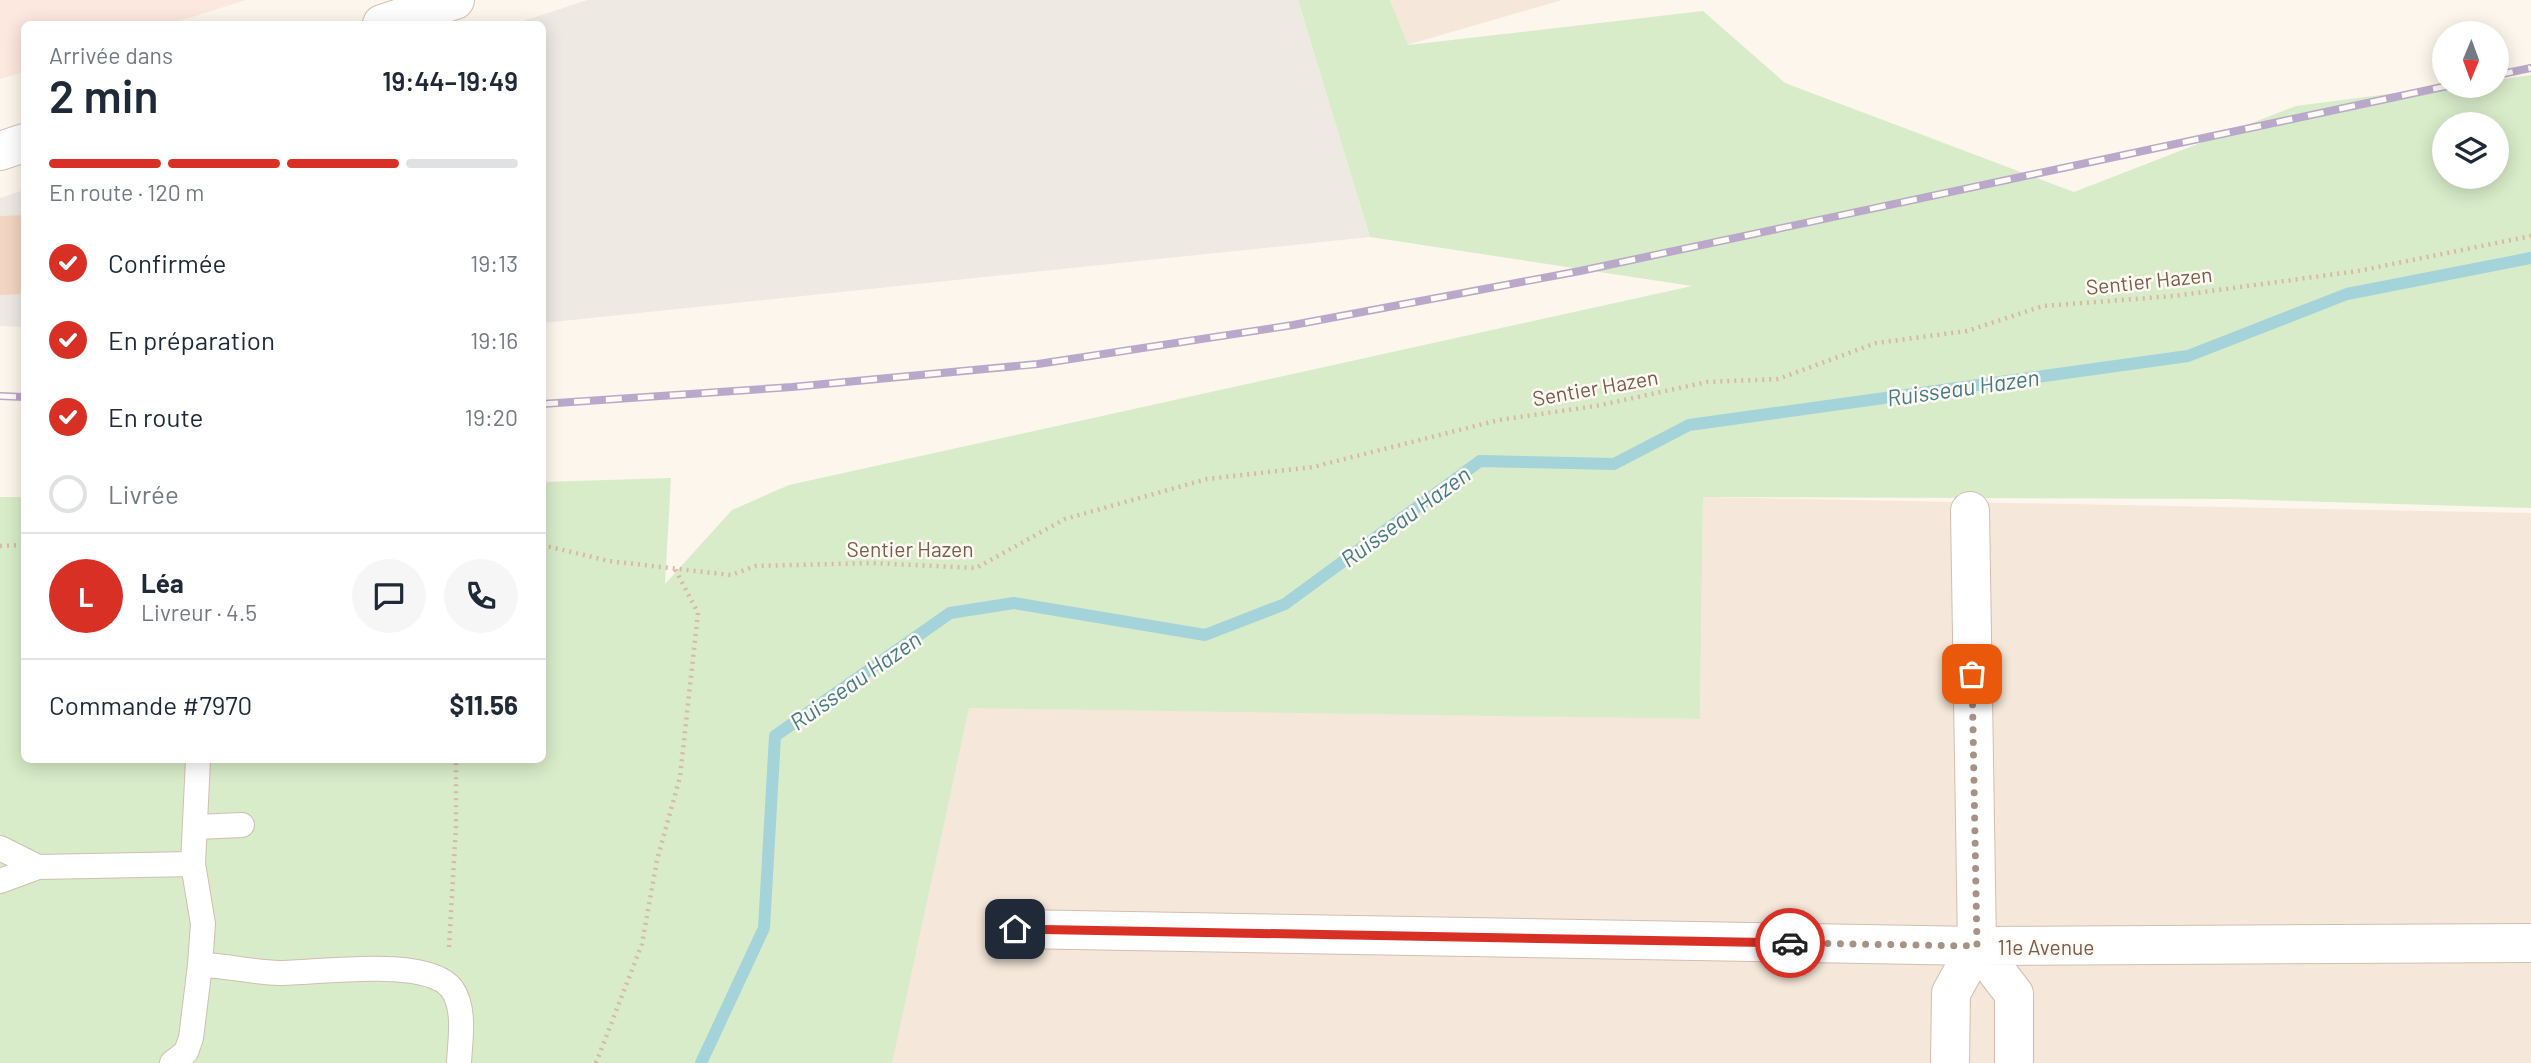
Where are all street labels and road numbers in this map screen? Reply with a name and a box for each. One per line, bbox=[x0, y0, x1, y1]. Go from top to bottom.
street label: Sentier Hazen bbox=[2084, 261, 2214, 299]
street label: Sentier Hazen bbox=[1530, 364, 1660, 410]
street label: Sentier Hazen bbox=[846, 536, 974, 561]
street label: 11e Avenue bbox=[1998, 934, 2094, 959]

